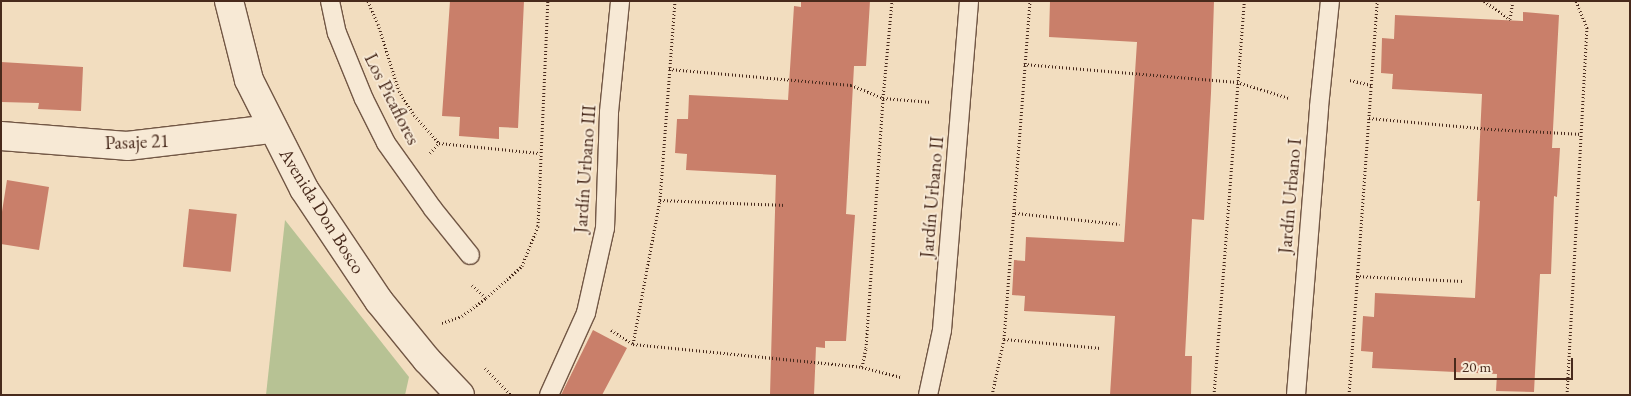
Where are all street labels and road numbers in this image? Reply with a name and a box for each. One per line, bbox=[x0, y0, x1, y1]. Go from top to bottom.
street label: Los Picaflores bbox=[359, 49, 425, 149]
street label: Jardín Urbano III bbox=[569, 104, 601, 234]
street label: Pasaje 21 bbox=[104, 129, 170, 155]
street label: Jardín Urbano II bbox=[915, 135, 949, 259]
street label: Jardín Urbano I bbox=[1274, 137, 1306, 255]
street label: Avenida Don Bosco bbox=[274, 144, 370, 278]

